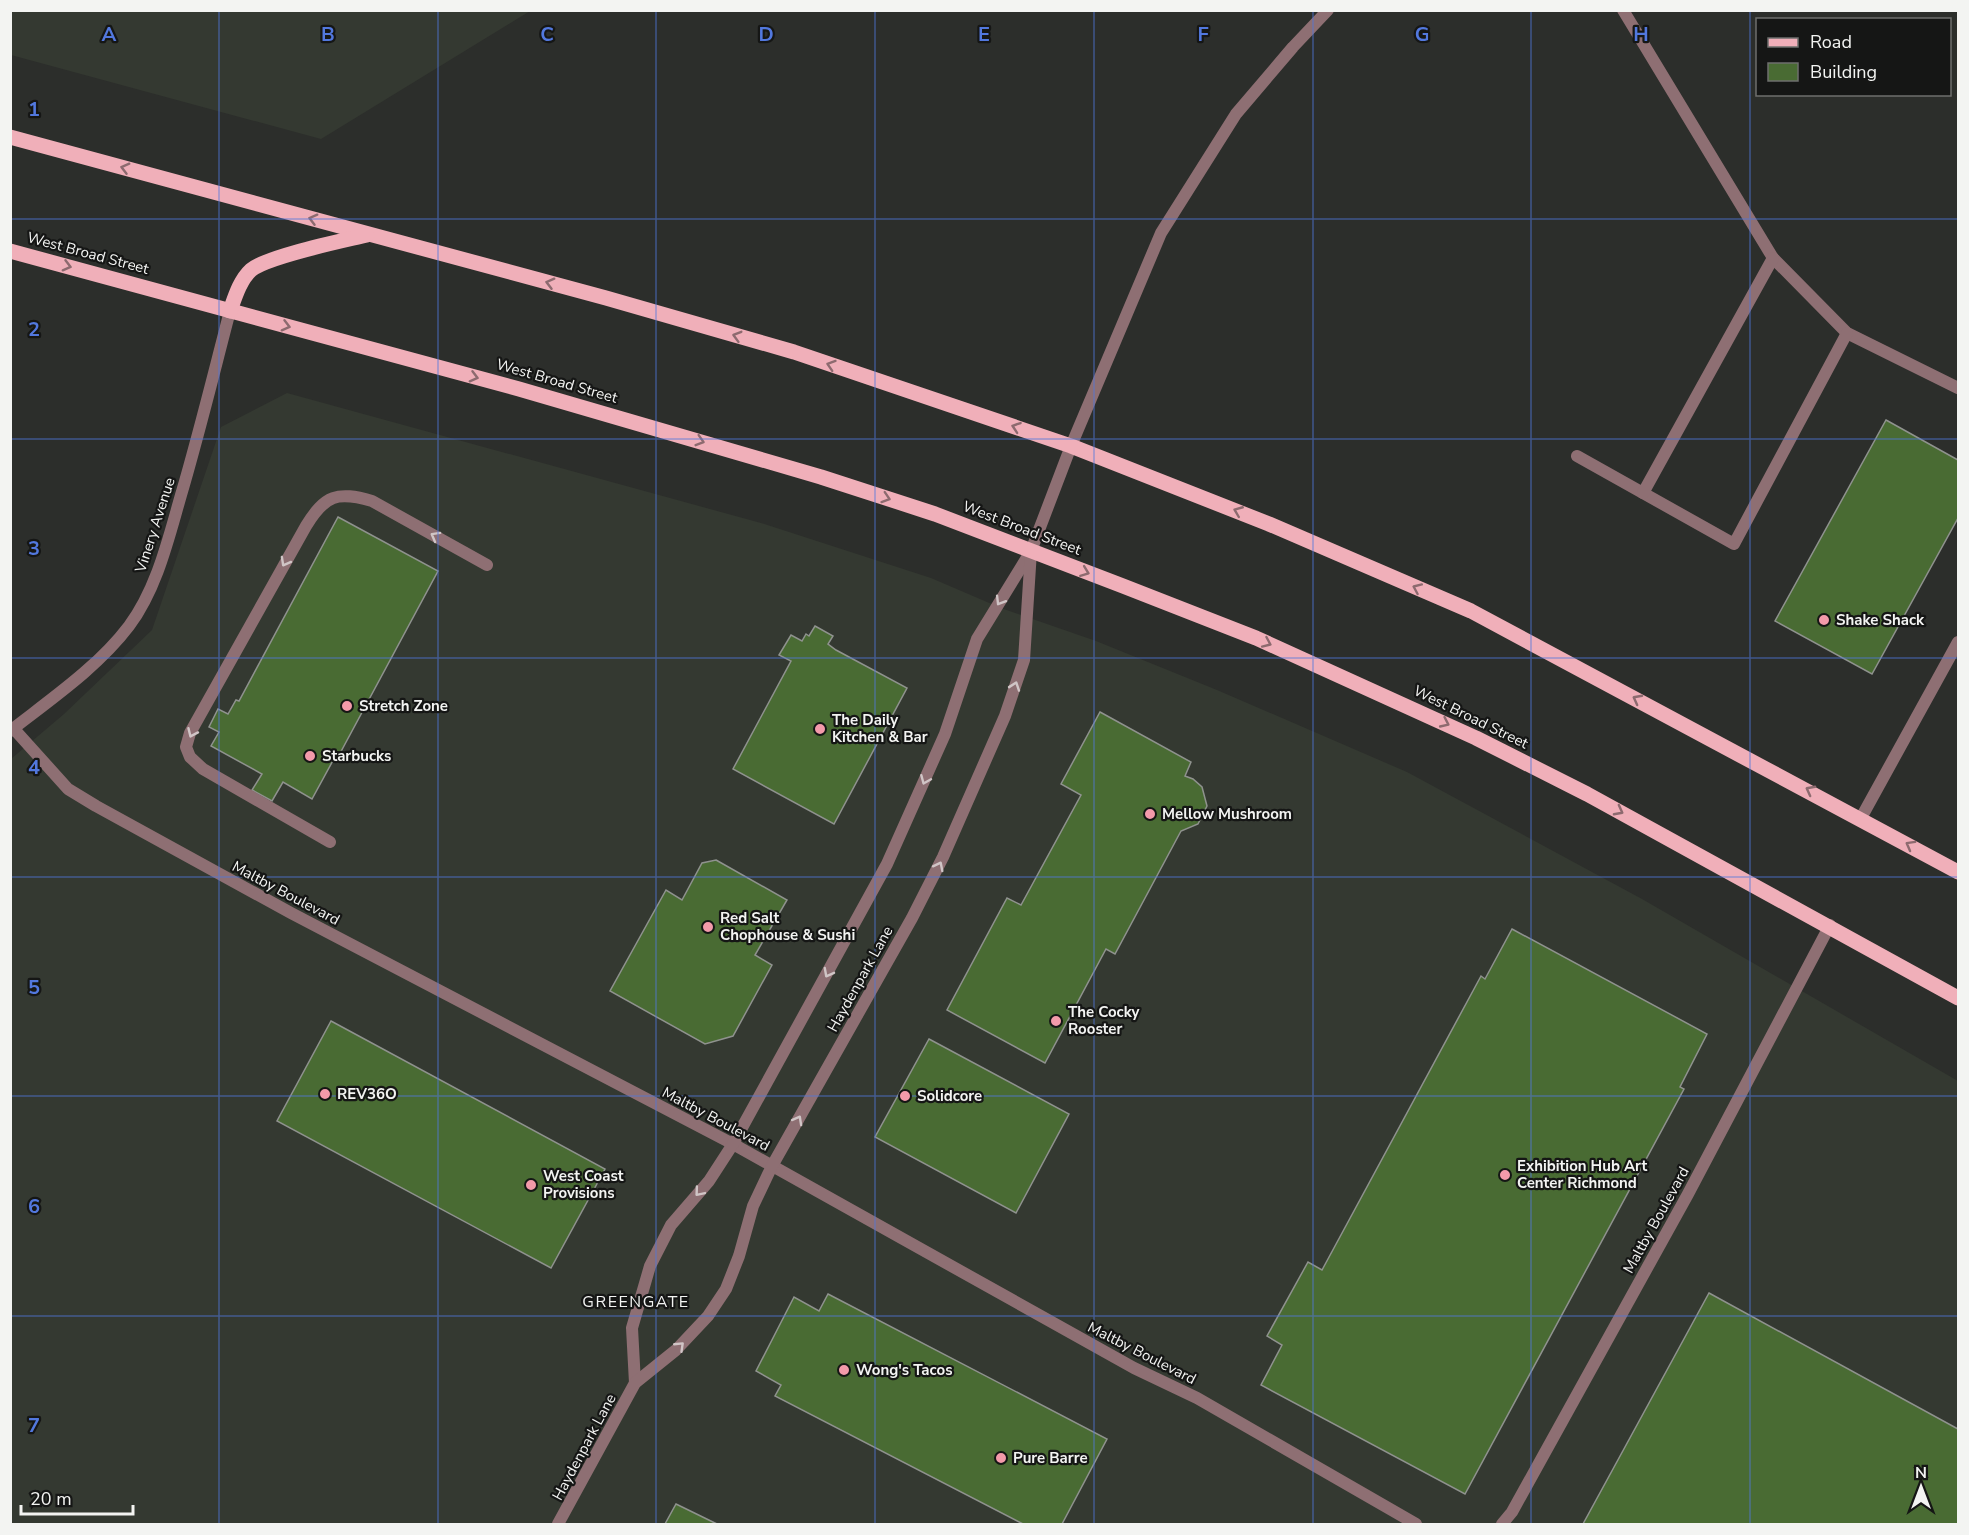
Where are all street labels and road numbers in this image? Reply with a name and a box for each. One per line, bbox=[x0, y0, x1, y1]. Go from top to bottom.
street label: West Broad Street bbox=[25, 227, 152, 279]
street label: West Broad Street bbox=[494, 354, 621, 408]
street label: Vinery Avenue bbox=[130, 475, 180, 576]
street label: West Broad Street bbox=[960, 496, 1085, 560]
street label: West Broad Street bbox=[1410, 681, 1532, 754]
street label: Maltby Boulevard bbox=[229, 856, 343, 930]
street label: Haydenpark Lane bbox=[823, 922, 897, 1036]
street label: Maltby Boulevard bbox=[659, 1082, 773, 1156]
street label: Maltby Boulevard bbox=[1618, 1163, 1694, 1277]
street label: Maltby Boulevard bbox=[1084, 1317, 1200, 1389]
street label: Haydenpark Lane bbox=[547, 1390, 621, 1504]

